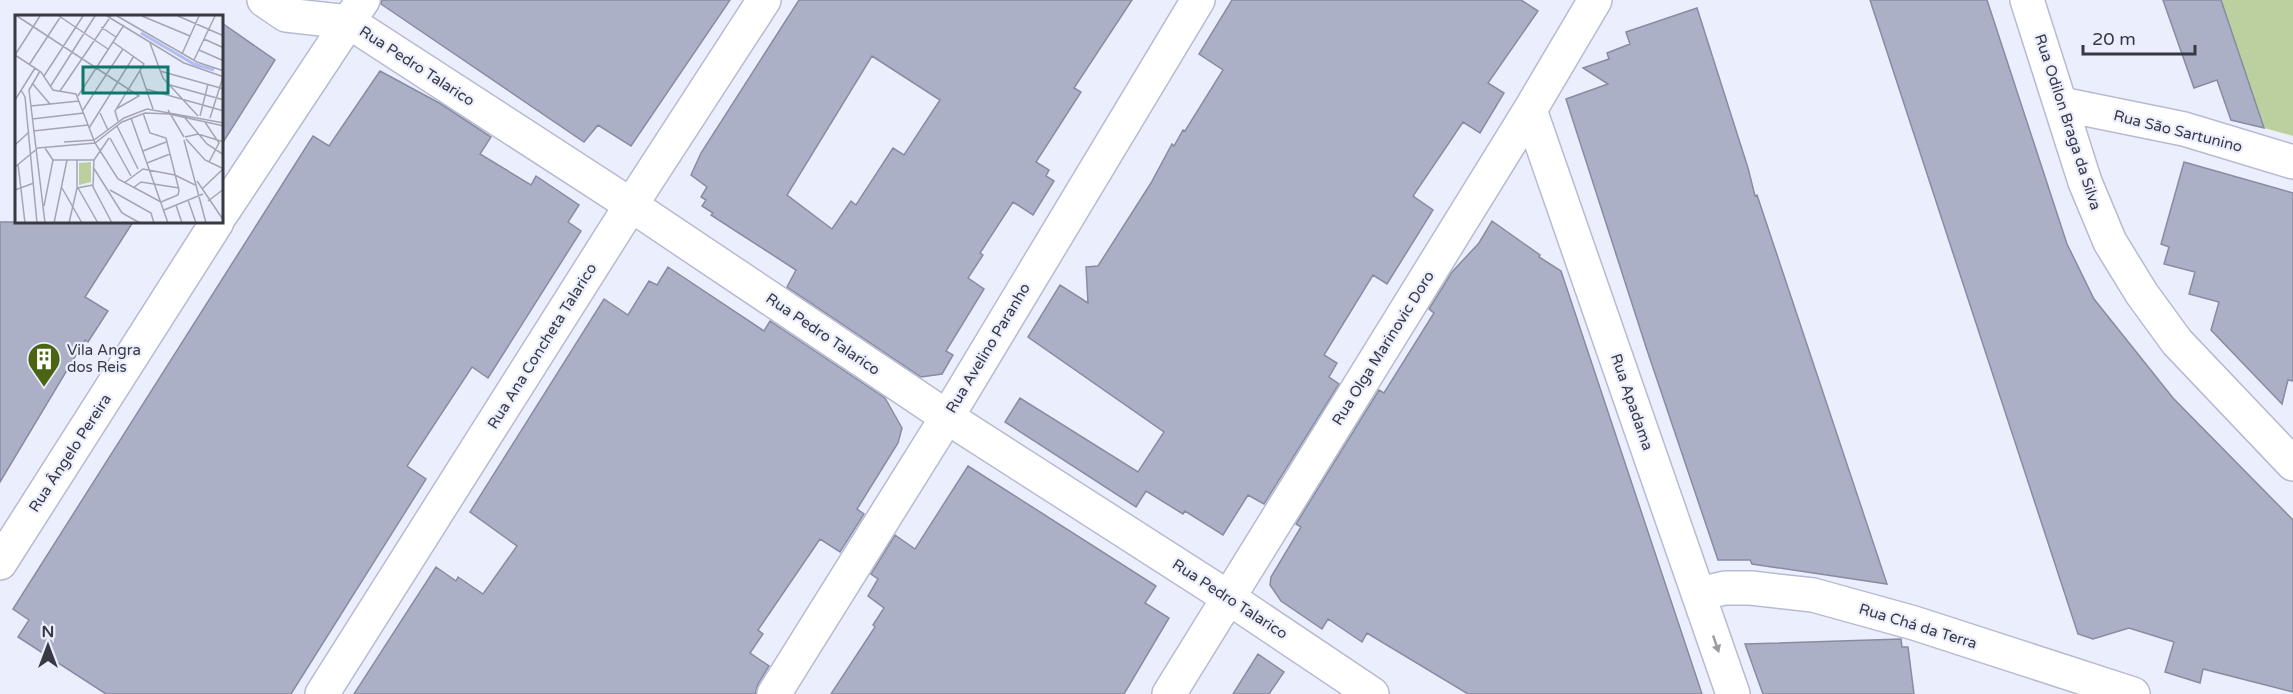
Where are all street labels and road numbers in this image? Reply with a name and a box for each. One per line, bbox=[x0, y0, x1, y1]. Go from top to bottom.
street label: Rua Pedro Talarico bbox=[356, 22, 478, 110]
street label: Rua Odilon Braga da Silva bbox=[2031, 32, 2105, 212]
street label: Rua São Sartunino bbox=[2112, 106, 2244, 156]
street label: Rua Ana Concheta Talarico bbox=[484, 260, 600, 432]
street label: Rua Olga Marinovic Doro bbox=[1328, 268, 1438, 428]
street label: Rua Avelino Paranho bbox=[942, 280, 1034, 416]
street label: Rua Pedro Talarico bbox=[763, 289, 883, 379]
street label: Rua Apadama bbox=[1607, 351, 1657, 453]
street label: Rua Ângelo Pereira bbox=[25, 390, 115, 516]
street label: Rua Pedro Talarico bbox=[1169, 555, 1291, 643]
street label: Rua Chá da Terra bbox=[1857, 599, 1979, 653]

